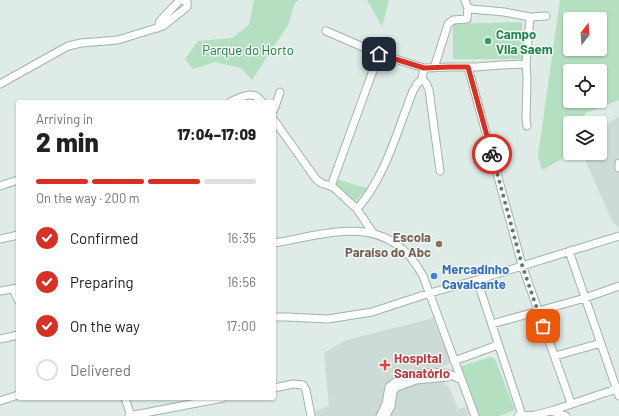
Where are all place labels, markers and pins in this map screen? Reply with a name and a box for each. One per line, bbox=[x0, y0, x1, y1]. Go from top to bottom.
place label: Campo Vila Saem bbox=[496, 26, 553, 57]
marker: Campo Vila Saem bbox=[483, 36, 493, 46]
pin bbox=[362, 37, 396, 71]
place label: Escola Paraíso do Abc bbox=[345, 229, 431, 260]
marker: Escola Paraíso do Abc bbox=[434, 239, 444, 249]
place label: Mercadinho Cavalcante bbox=[442, 261, 509, 292]
marker: Mercadinho Cavalcante bbox=[429, 271, 439, 281]
pin bbox=[526, 309, 560, 343]
place label: Hospital Sanatório bbox=[394, 350, 450, 381]
marker: Hospital Sanatório bbox=[379, 359, 391, 371]

